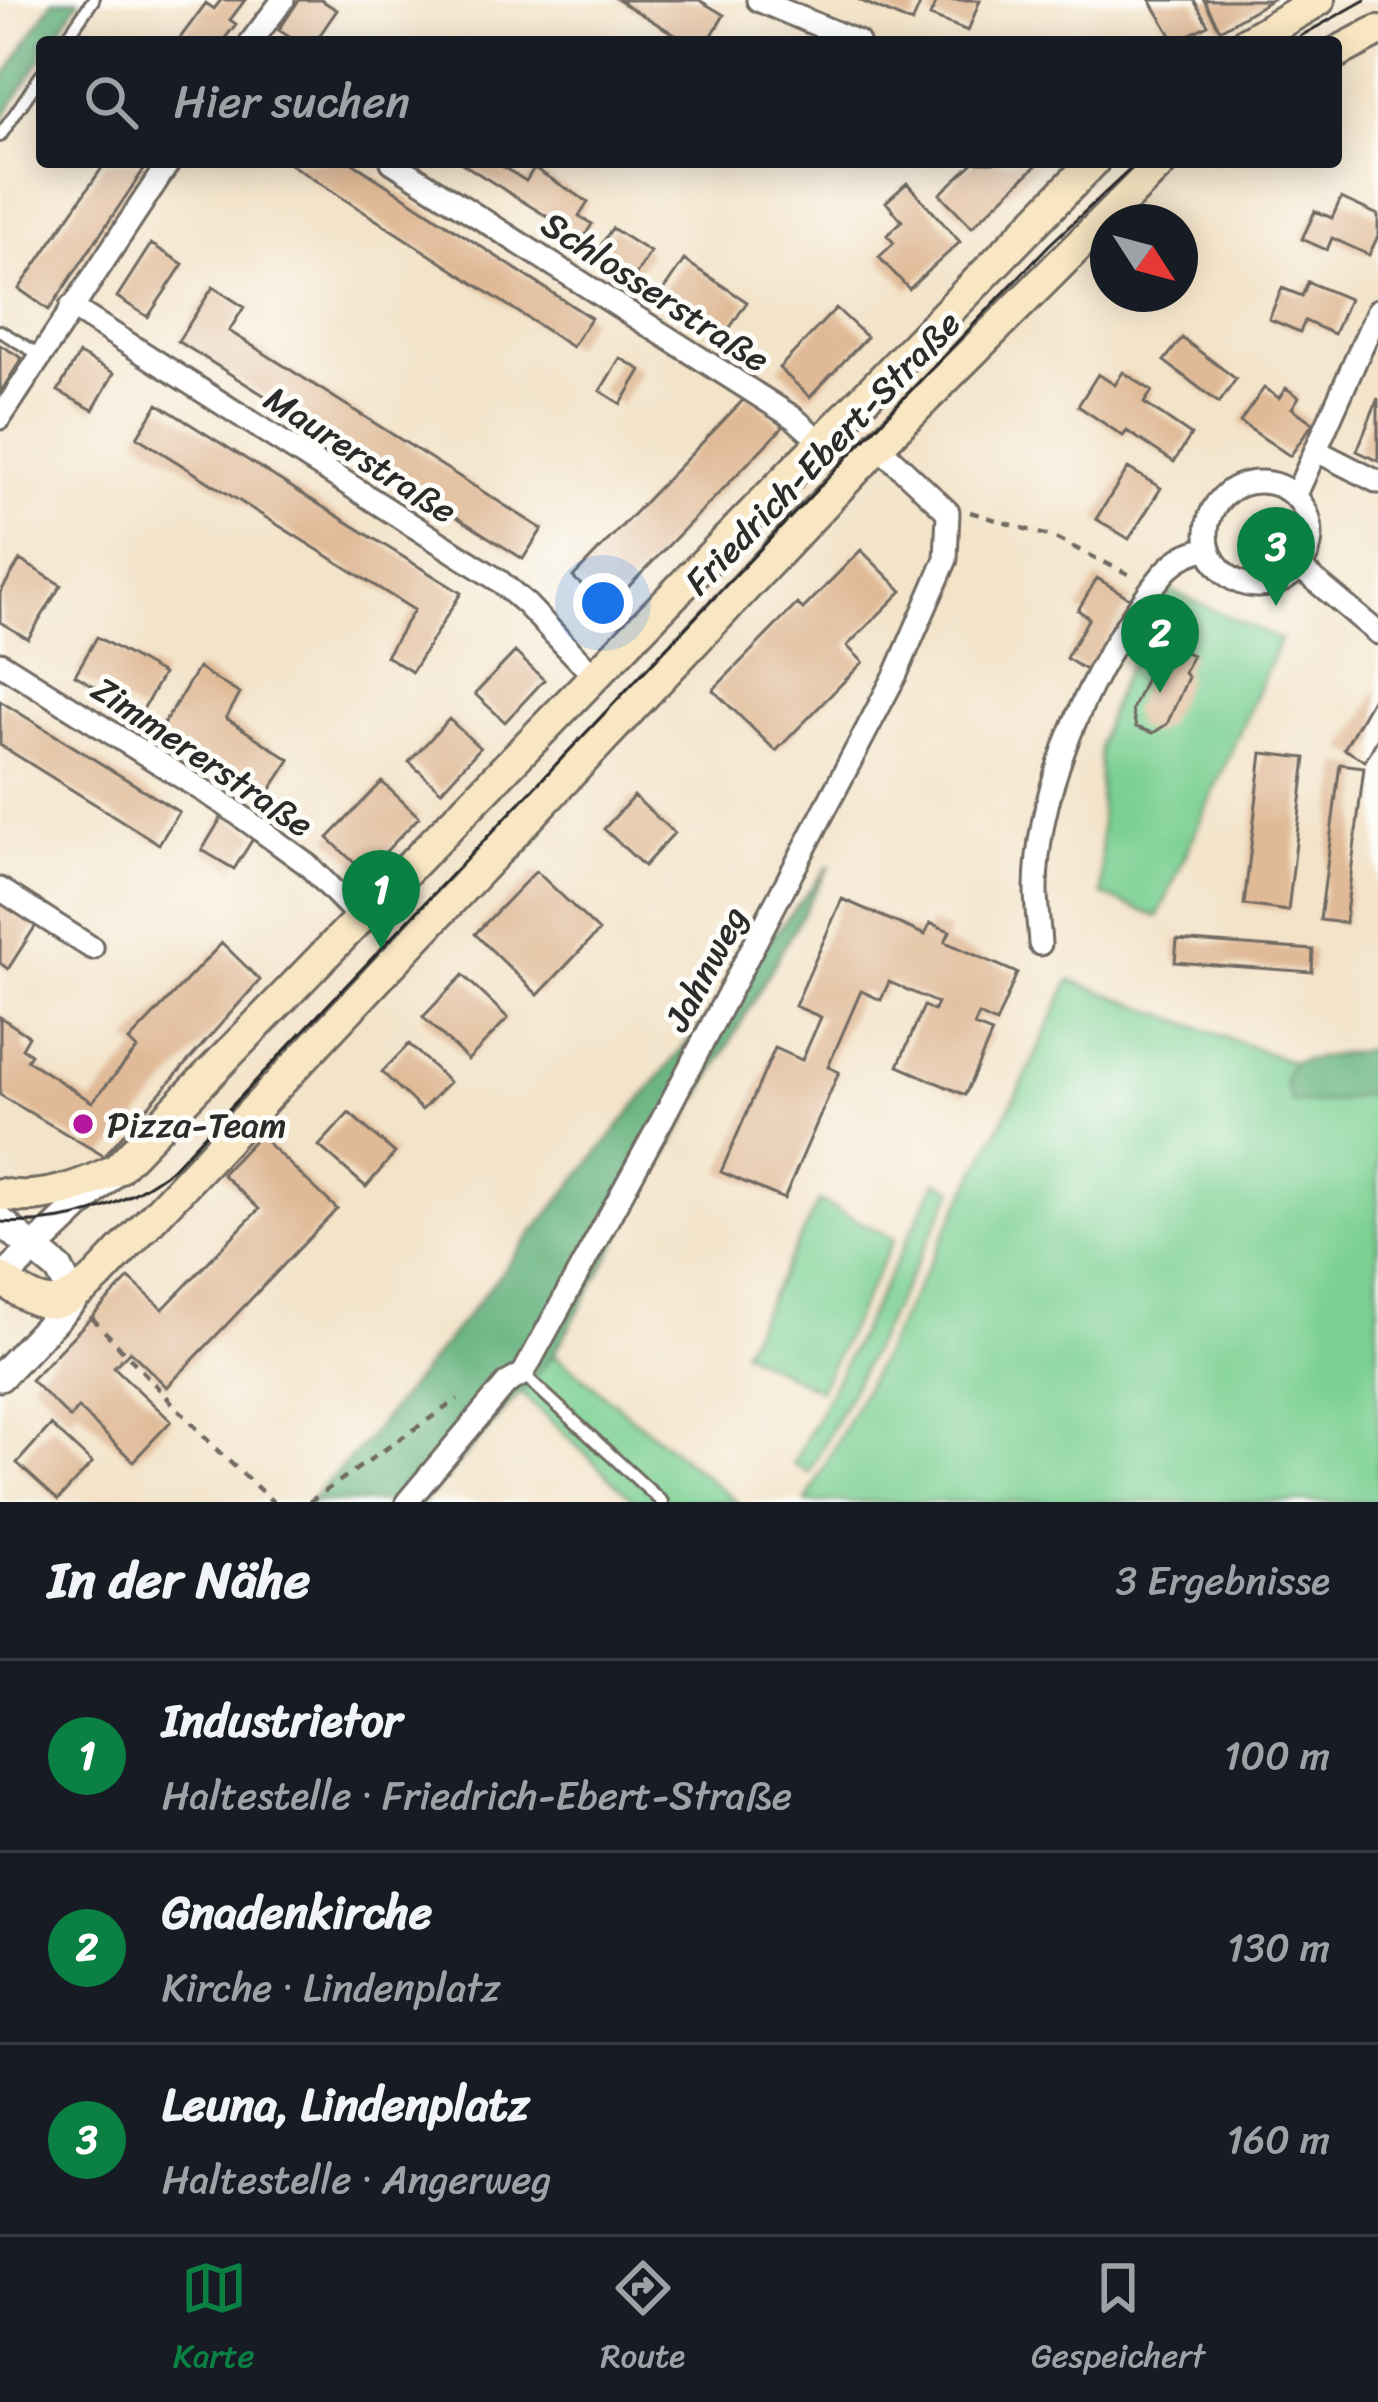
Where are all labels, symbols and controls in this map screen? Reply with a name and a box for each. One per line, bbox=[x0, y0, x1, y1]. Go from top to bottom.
search box bbox=[36, 36, 1342, 168]
text: Hier suchen bbox=[174, 62, 410, 142]
icon: search bbox=[78, 69, 144, 135]
street label: Schlosserstraße bbox=[528, 193, 783, 390]
north arrow bbox=[1090, 204, 1198, 312]
street label: Friedrich-Ebert-Straße bbox=[668, 294, 977, 611]
street label: Maurerstraße bbox=[251, 368, 470, 542]
pin: 3 bbox=[1237, 507, 1315, 606]
your location bbox=[573, 573, 633, 633]
pin: 2 bbox=[1121, 594, 1199, 693]
street label: Zimmererstraße bbox=[78, 658, 327, 855]
pin: 1 bbox=[342, 850, 420, 949]
street label: Jahnweg bbox=[645, 894, 766, 1045]
place label: Pizza-Team bbox=[107, 1093, 287, 1157]
marker: Pizza-Team bbox=[70, 1111, 96, 1137]
text: In der Nähe bbox=[48, 1535, 310, 1625]
text: 3 Ergebnisse bbox=[1116, 1546, 1330, 1615]
text: Industrietor bbox=[162, 1681, 402, 1761]
text: 1 bbox=[79, 1721, 95, 1790]
text: 100 m bbox=[1224, 1721, 1330, 1790]
text: Haltestelle · Friedrich-Ebert-Straße bbox=[162, 1761, 792, 1830]
text: Gnadenkirche bbox=[162, 1873, 432, 1953]
text: 2 bbox=[76, 1913, 98, 1982]
text: 130 m bbox=[1227, 1913, 1330, 1982]
text: Kirche · Lindenplatz bbox=[162, 1953, 500, 2022]
text: Leuna, Lindenplatz bbox=[162, 2065, 529, 2145]
text: 3 bbox=[76, 2105, 98, 2174]
text: 160 m bbox=[1226, 2105, 1330, 2174]
text: Haltestelle · Angerweg bbox=[162, 2145, 551, 2214]
tab: Karte bbox=[173, 2255, 255, 2385]
tab: Route bbox=[600, 2255, 685, 2385]
tab: Gespeichert bbox=[1031, 2255, 1205, 2385]

